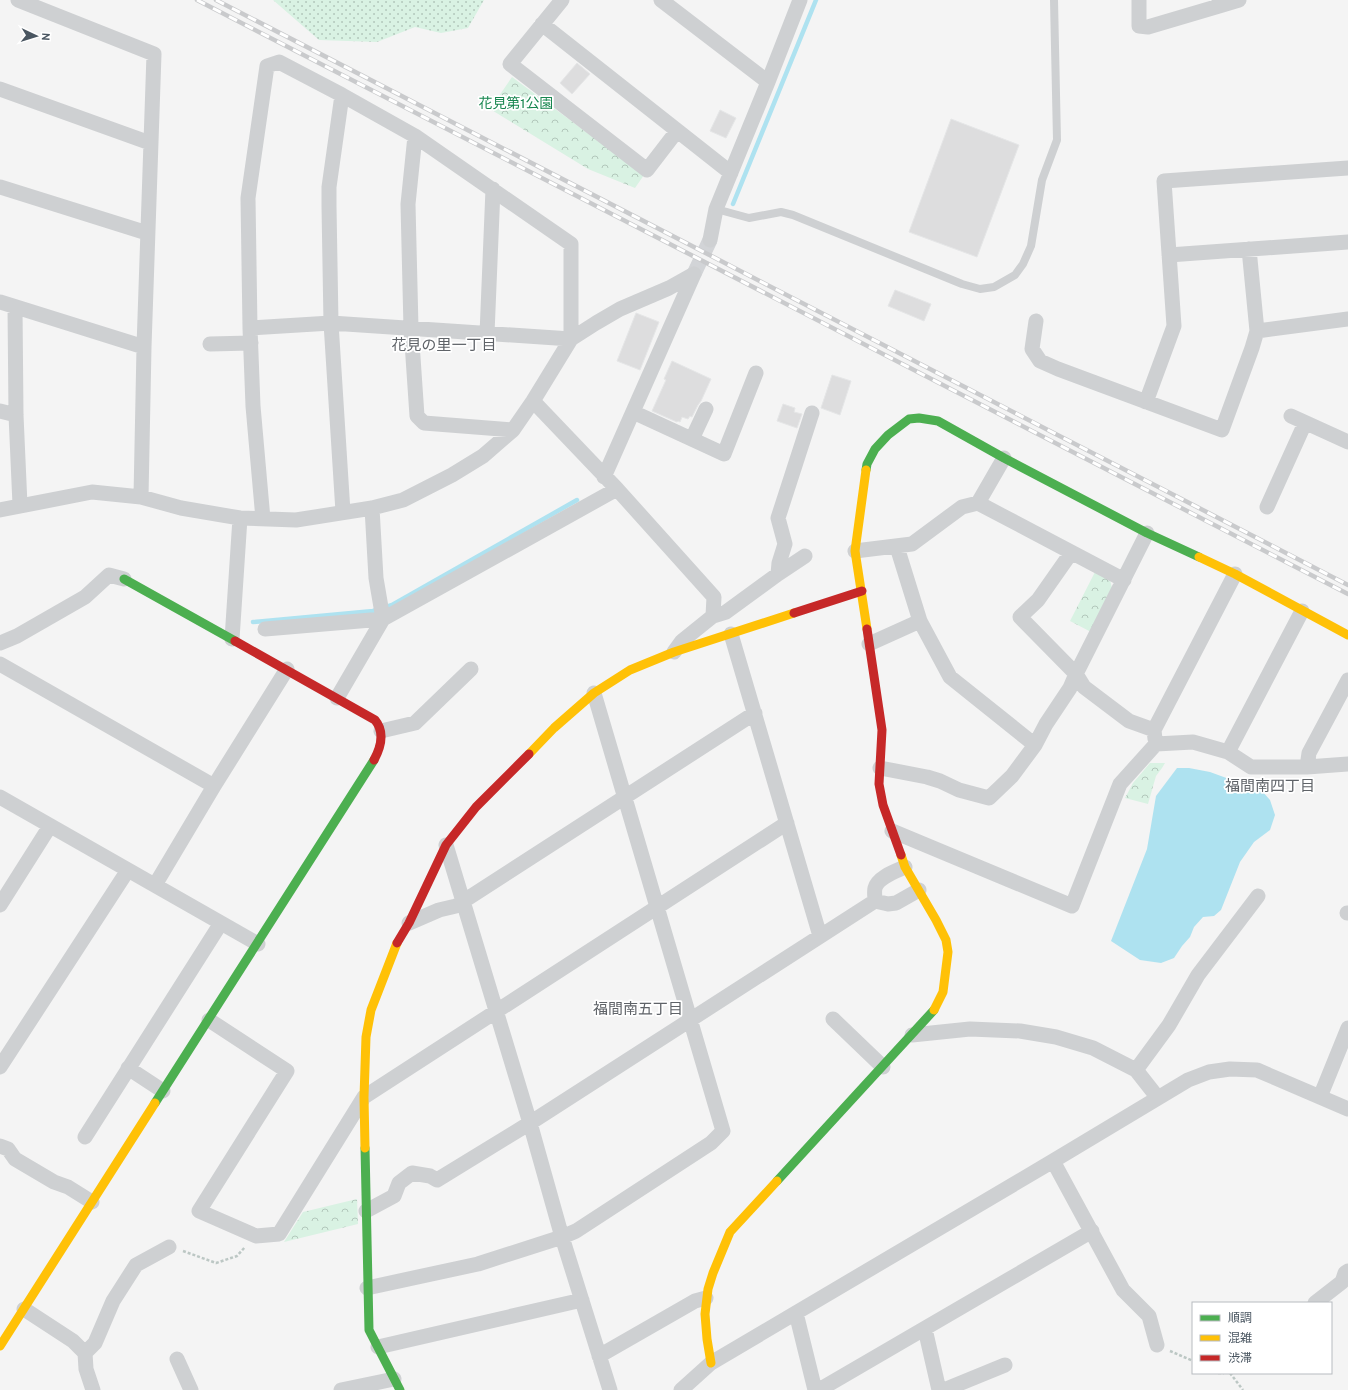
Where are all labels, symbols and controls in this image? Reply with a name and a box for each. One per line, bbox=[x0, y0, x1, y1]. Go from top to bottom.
north arrow bbox=[16, 16, 56, 56]
text: N bbox=[38, 32, 52, 41]
park label: 花見第1公園 bbox=[478, 95, 554, 113]
district label: 花見の里一丁目 bbox=[391, 337, 497, 356]
district label: 福間南四丁目 bbox=[1225, 778, 1315, 797]
district label: 福間南五丁目 bbox=[593, 1001, 683, 1020]
legend bbox=[1192, 1302, 1332, 1374]
text: 順調 bbox=[1228, 1311, 1252, 1327]
text: 混雑 bbox=[1228, 1331, 1252, 1347]
text: 渋滞 bbox=[1228, 1351, 1252, 1367]

